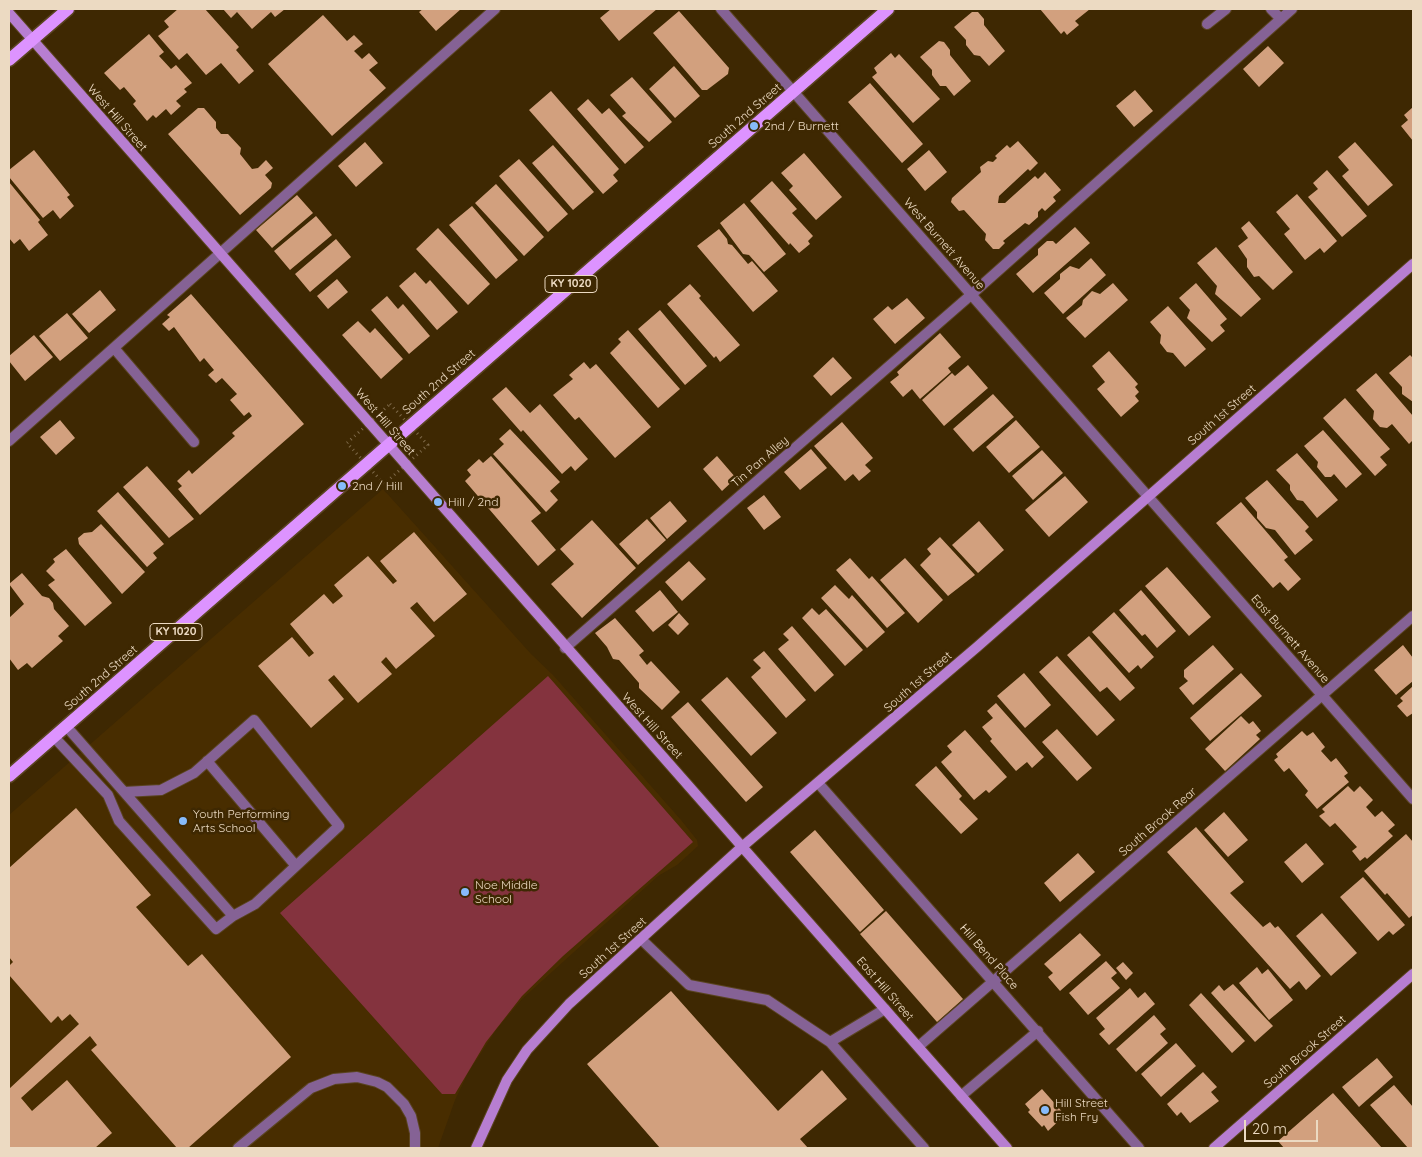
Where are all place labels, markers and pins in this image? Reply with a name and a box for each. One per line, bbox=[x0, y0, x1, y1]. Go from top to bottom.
place label: 2nd / Burnett bbox=[764, 119, 839, 133]
marker: 2nd / Burnett bbox=[748, 120, 760, 132]
place label: 2nd / Hill bbox=[352, 479, 402, 493]
marker: 2nd / Hill bbox=[336, 480, 348, 492]
place label: Hill / 2nd bbox=[448, 495, 498, 509]
marker: Hill / 2nd bbox=[432, 496, 444, 508]
place label: Youth Performing Arts School bbox=[193, 807, 290, 835]
marker: Youth Performing Arts School bbox=[177, 815, 189, 827]
place label: Noe Middle School bbox=[475, 878, 537, 906]
marker: Noe Middle School bbox=[459, 886, 471, 898]
place label: Hill Street Fish Fry bbox=[1055, 1096, 1108, 1124]
marker: Hill Street Fish Fry bbox=[1039, 1104, 1051, 1116]

